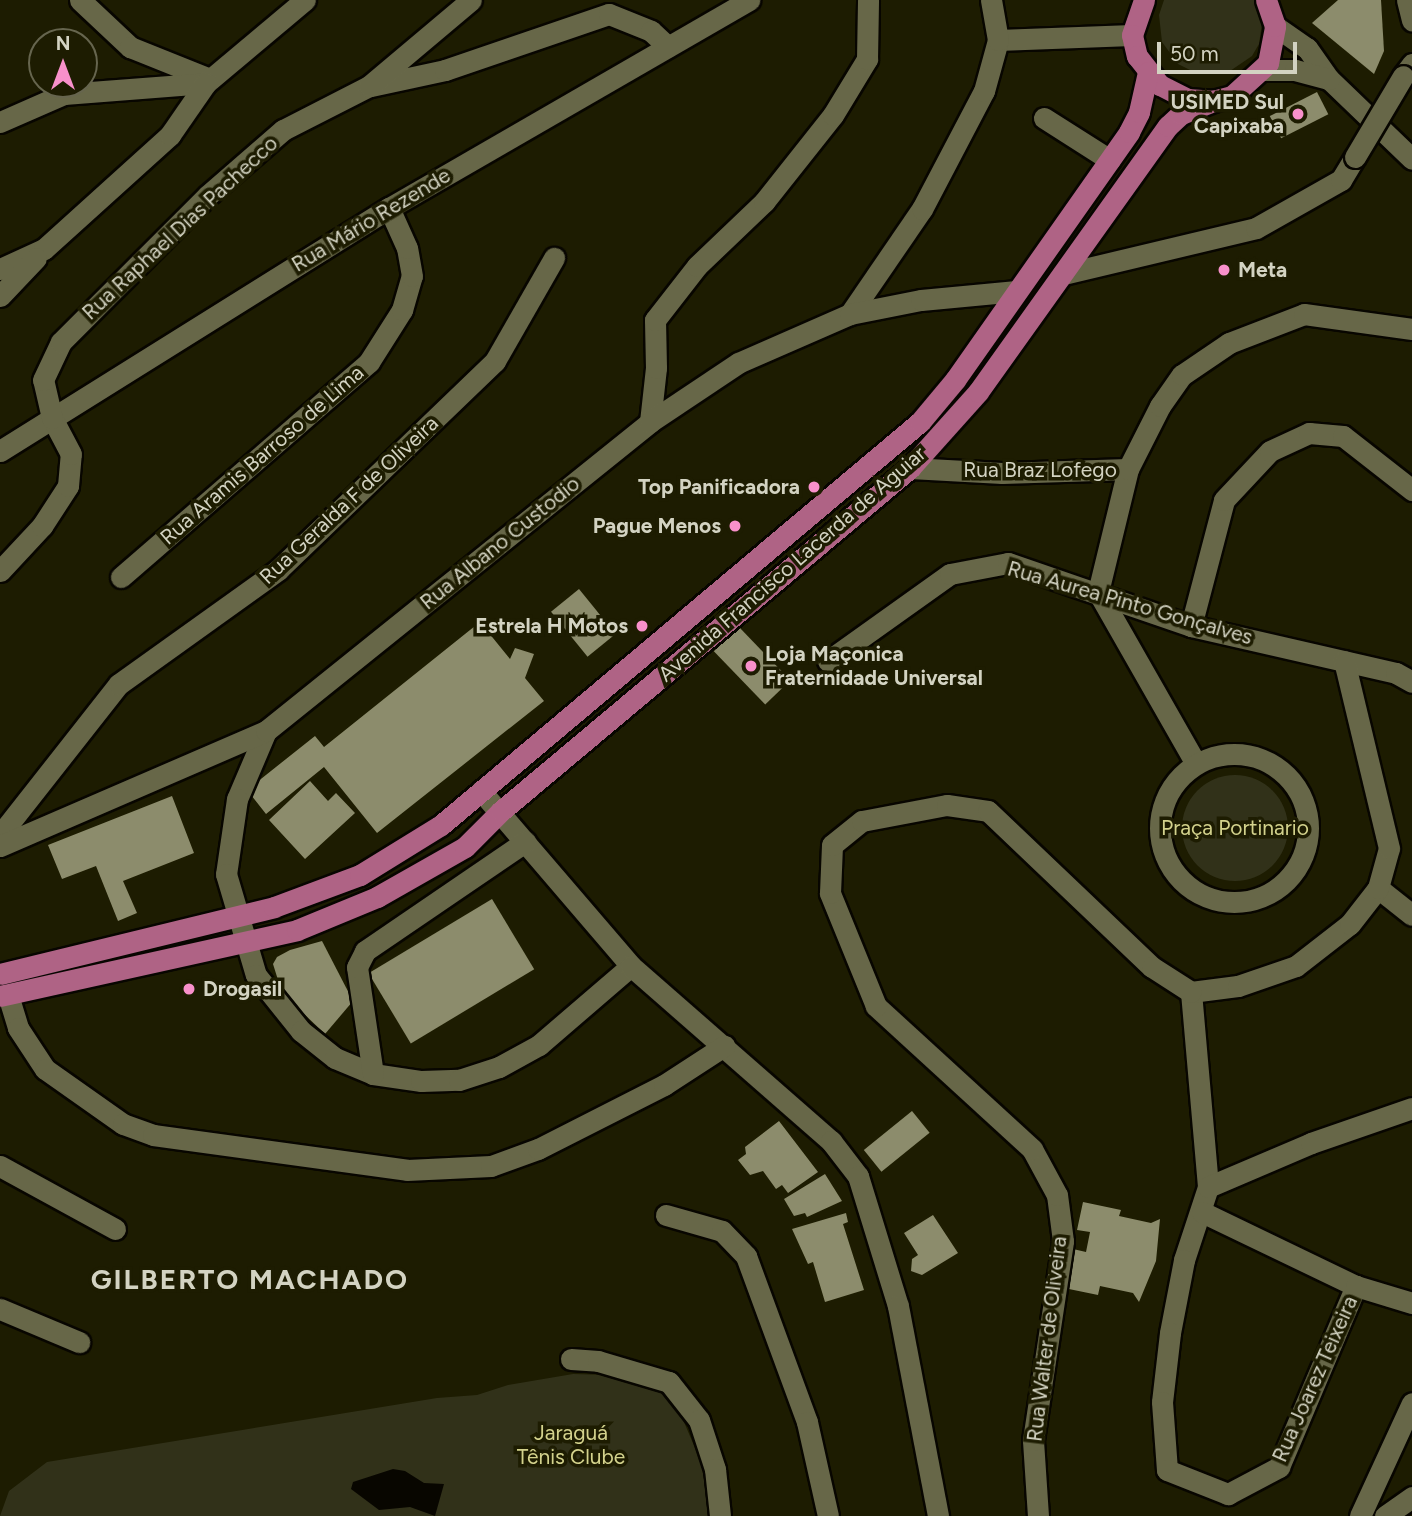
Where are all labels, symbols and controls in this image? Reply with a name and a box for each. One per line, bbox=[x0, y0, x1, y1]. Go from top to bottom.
north arrow bbox=[28, 28, 98, 98]
scale bar bbox=[1160, 28, 1300, 72]
text: N bbox=[56, 32, 70, 55]
text: 50 m bbox=[1170, 41, 1219, 66]
place label: USIMED Sul Capixaba bbox=[1170, 89, 1284, 139]
marker: USIMED Sul Capixaba bbox=[1290, 106, 1306, 122]
street label: Rua Raphael Dias Pachecco bbox=[77, 131, 283, 325]
street label: Rua Mário Rezende bbox=[287, 163, 455, 277]
place label: Meta bbox=[1238, 257, 1287, 283]
marker: Meta bbox=[1216, 262, 1232, 278]
street label: Rua Aramis Barroso de Lima bbox=[155, 360, 369, 550]
street label: Rua Geralda F de Oliveira bbox=[254, 411, 444, 589]
street label: Avenida Francisco Lacerda de Aguiar bbox=[653, 441, 931, 687]
street label: Rua Braz Lofego bbox=[963, 457, 1117, 483]
street label: Rua Albano Custodio bbox=[415, 471, 585, 615]
place label: Top Panificadora bbox=[638, 474, 800, 500]
marker: Top Panificadora bbox=[806, 479, 822, 495]
place label: Pague Menos bbox=[593, 513, 721, 539]
marker: Pague Menos bbox=[727, 518, 743, 534]
street label: Rua Aurea Pinto Gonçalves bbox=[1005, 556, 1255, 650]
place label: Estrela H Motos bbox=[475, 613, 628, 639]
marker: Estrela H Motos bbox=[634, 618, 650, 634]
place label: Loja Maçonica Fraternidade Universal bbox=[765, 641, 983, 691]
marker: Loja Maçonica Fraternidade Universal bbox=[743, 658, 759, 674]
park label: Praça Portinario bbox=[1161, 815, 1309, 841]
place label: Drogasil bbox=[203, 976, 282, 1002]
marker: Drogasil bbox=[181, 981, 197, 997]
street label: Rua Walter de Oliveira bbox=[1022, 1235, 1072, 1443]
district label: GILBERTO MACHADO bbox=[93, 1262, 407, 1296]
street label: Rua Joarez Teixeira bbox=[1267, 1292, 1363, 1466]
park label: Jaraguá Tênis Clube bbox=[517, 1420, 625, 1470]

